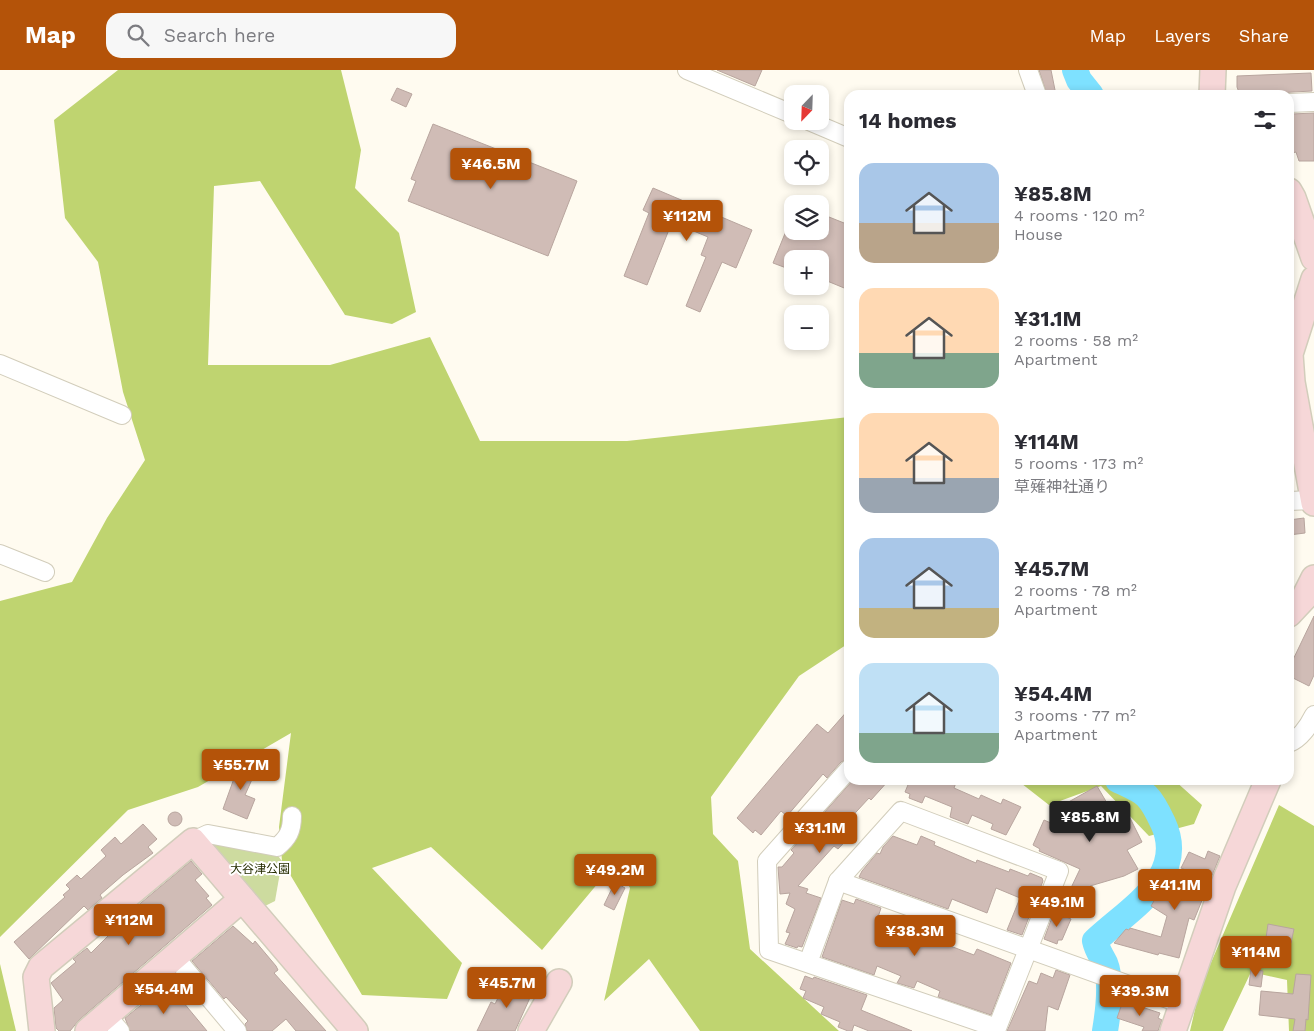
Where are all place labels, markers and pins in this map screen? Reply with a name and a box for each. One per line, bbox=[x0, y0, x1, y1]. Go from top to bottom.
pin: ¥46.5M bbox=[450, 148, 532, 190]
pin: ¥112M bbox=[652, 200, 722, 242]
pin: ¥55.7M bbox=[200, 748, 282, 791]
pin: ¥85.8M bbox=[1049, 800, 1131, 843]
pin: ¥31.1M bbox=[779, 812, 861, 854]
pin: ¥49.2M bbox=[574, 854, 656, 896]
pin: ¥41.1M bbox=[1134, 868, 1216, 911]
pin: ¥49.1M bbox=[1016, 886, 1098, 928]
pin: ¥112M bbox=[94, 904, 164, 946]
pin: ¥38.3M bbox=[874, 914, 956, 957]
pin: ¥114M bbox=[1221, 936, 1291, 978]
pin: ¥45.7M bbox=[466, 966, 548, 1009]
pin: ¥54.4M bbox=[123, 972, 205, 1015]
pin: ¥39.3M bbox=[1099, 974, 1181, 1017]

